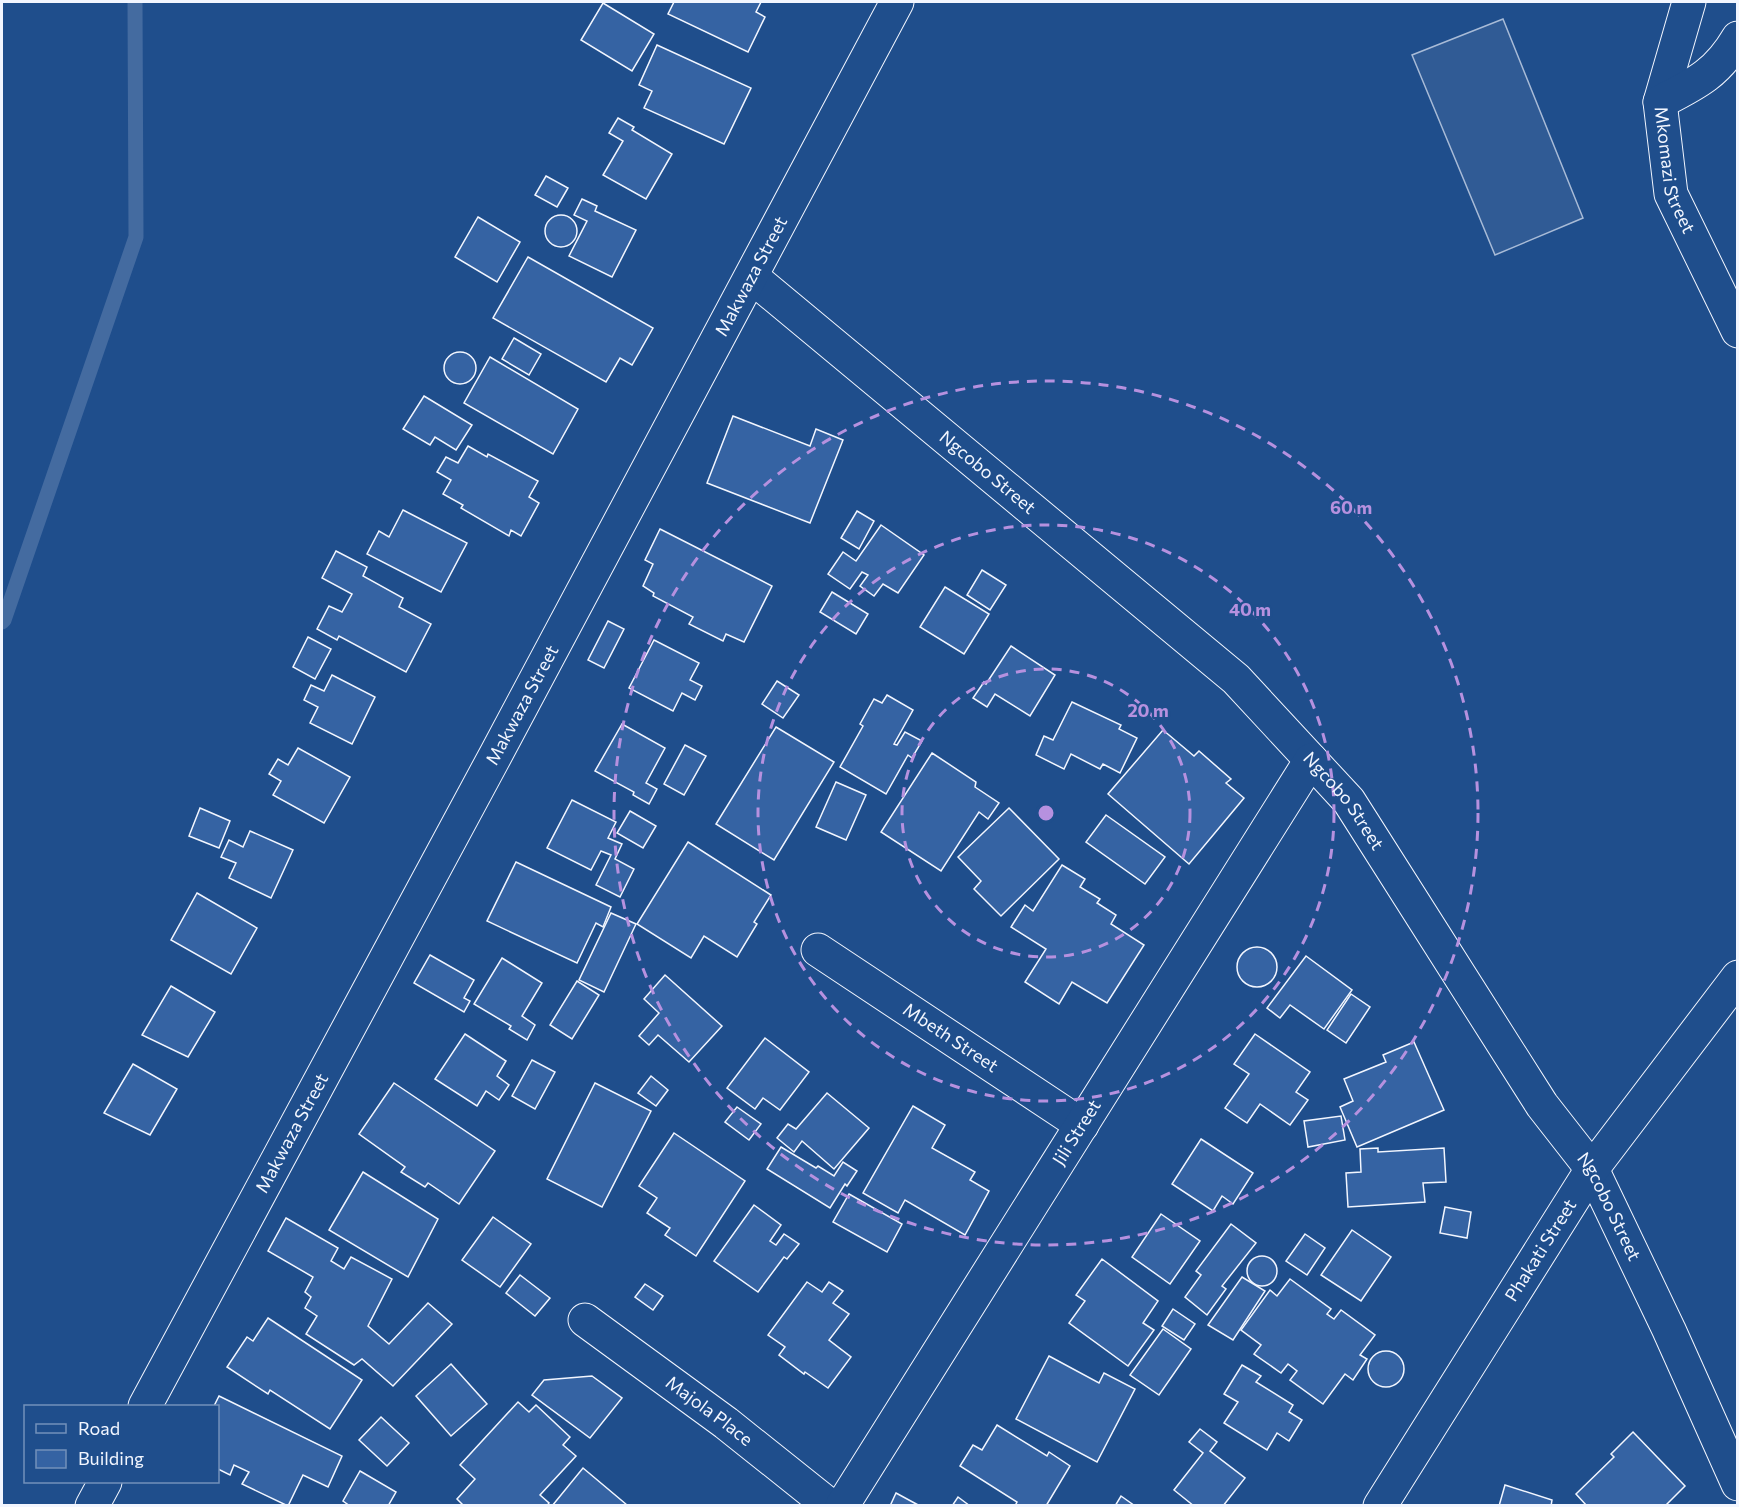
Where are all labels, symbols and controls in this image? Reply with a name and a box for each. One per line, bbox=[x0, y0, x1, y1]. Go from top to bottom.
street label: Mkomazi Street bbox=[1651, 105, 1700, 237]
street label: Makwaza Street bbox=[710, 212, 791, 340]
street label: Ngcobo Street bbox=[935, 425, 1041, 518]
text: 60 m bbox=[1330, 496, 1372, 518]
text: 40 m bbox=[1229, 598, 1271, 620]
street label: Makwaza Street bbox=[480, 641, 562, 768]
text: 20 m bbox=[1127, 699, 1169, 721]
street label: Ngcobo Street bbox=[1299, 747, 1389, 854]
centre of rings bbox=[1036, 803, 1056, 823]
street label: Mbeth Street bbox=[899, 998, 1003, 1076]
street label: Makwaza Street bbox=[250, 1069, 332, 1196]
street label: Jili Street bbox=[1047, 1095, 1105, 1169]
street label: Ngcobo Street bbox=[1573, 1147, 1646, 1264]
street label: Phakati Street bbox=[1500, 1195, 1580, 1305]
street label: Majola Place bbox=[662, 1371, 758, 1450]
legend bbox=[24, 1405, 219, 1483]
text: Road bbox=[78, 1417, 120, 1439]
text: Building bbox=[78, 1447, 144, 1469]

